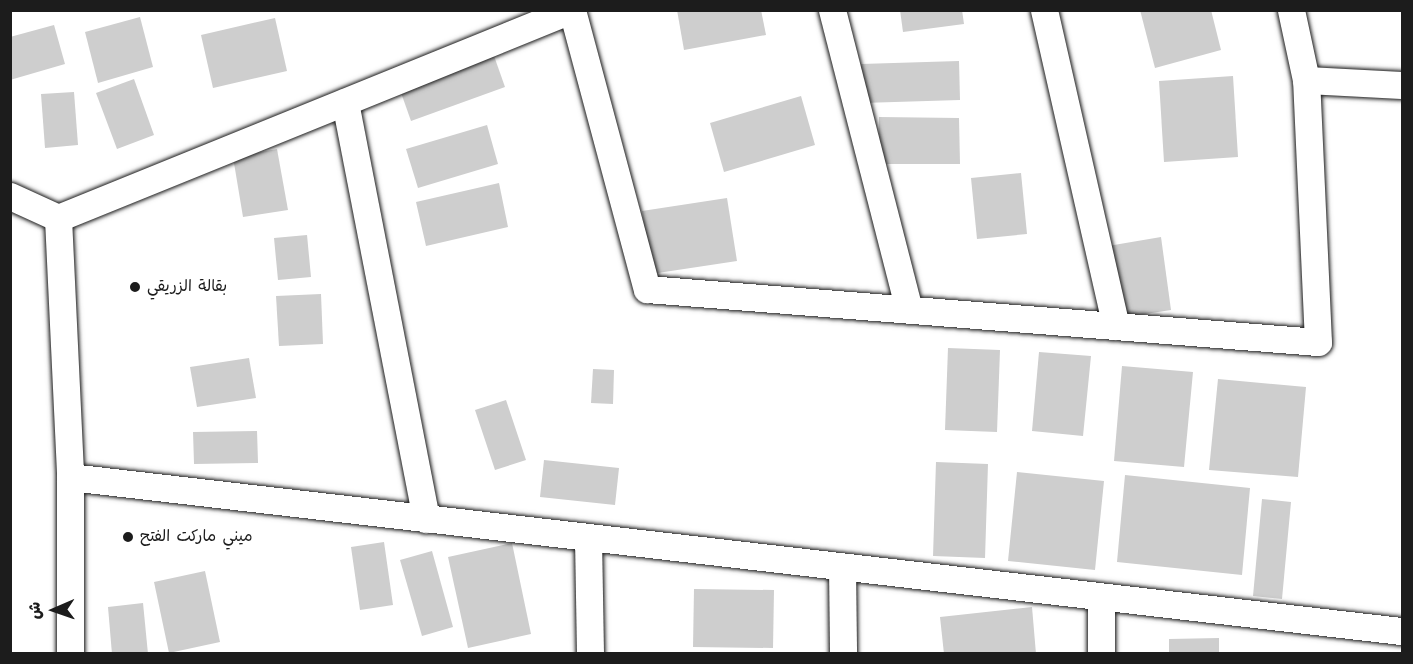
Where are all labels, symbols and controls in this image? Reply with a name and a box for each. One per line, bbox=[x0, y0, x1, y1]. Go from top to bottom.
place label: بقالة الزريقي bbox=[147, 277, 227, 297]
marker: بقالة الزريقي bbox=[128, 280, 142, 294]
place label: ميني ماركت الفتح bbox=[140, 527, 253, 547]
marker: ميني ماركت الفتح bbox=[121, 530, 135, 544]
north arrow bbox=[24, 580, 84, 640]
text: ش bbox=[23, 601, 48, 620]

